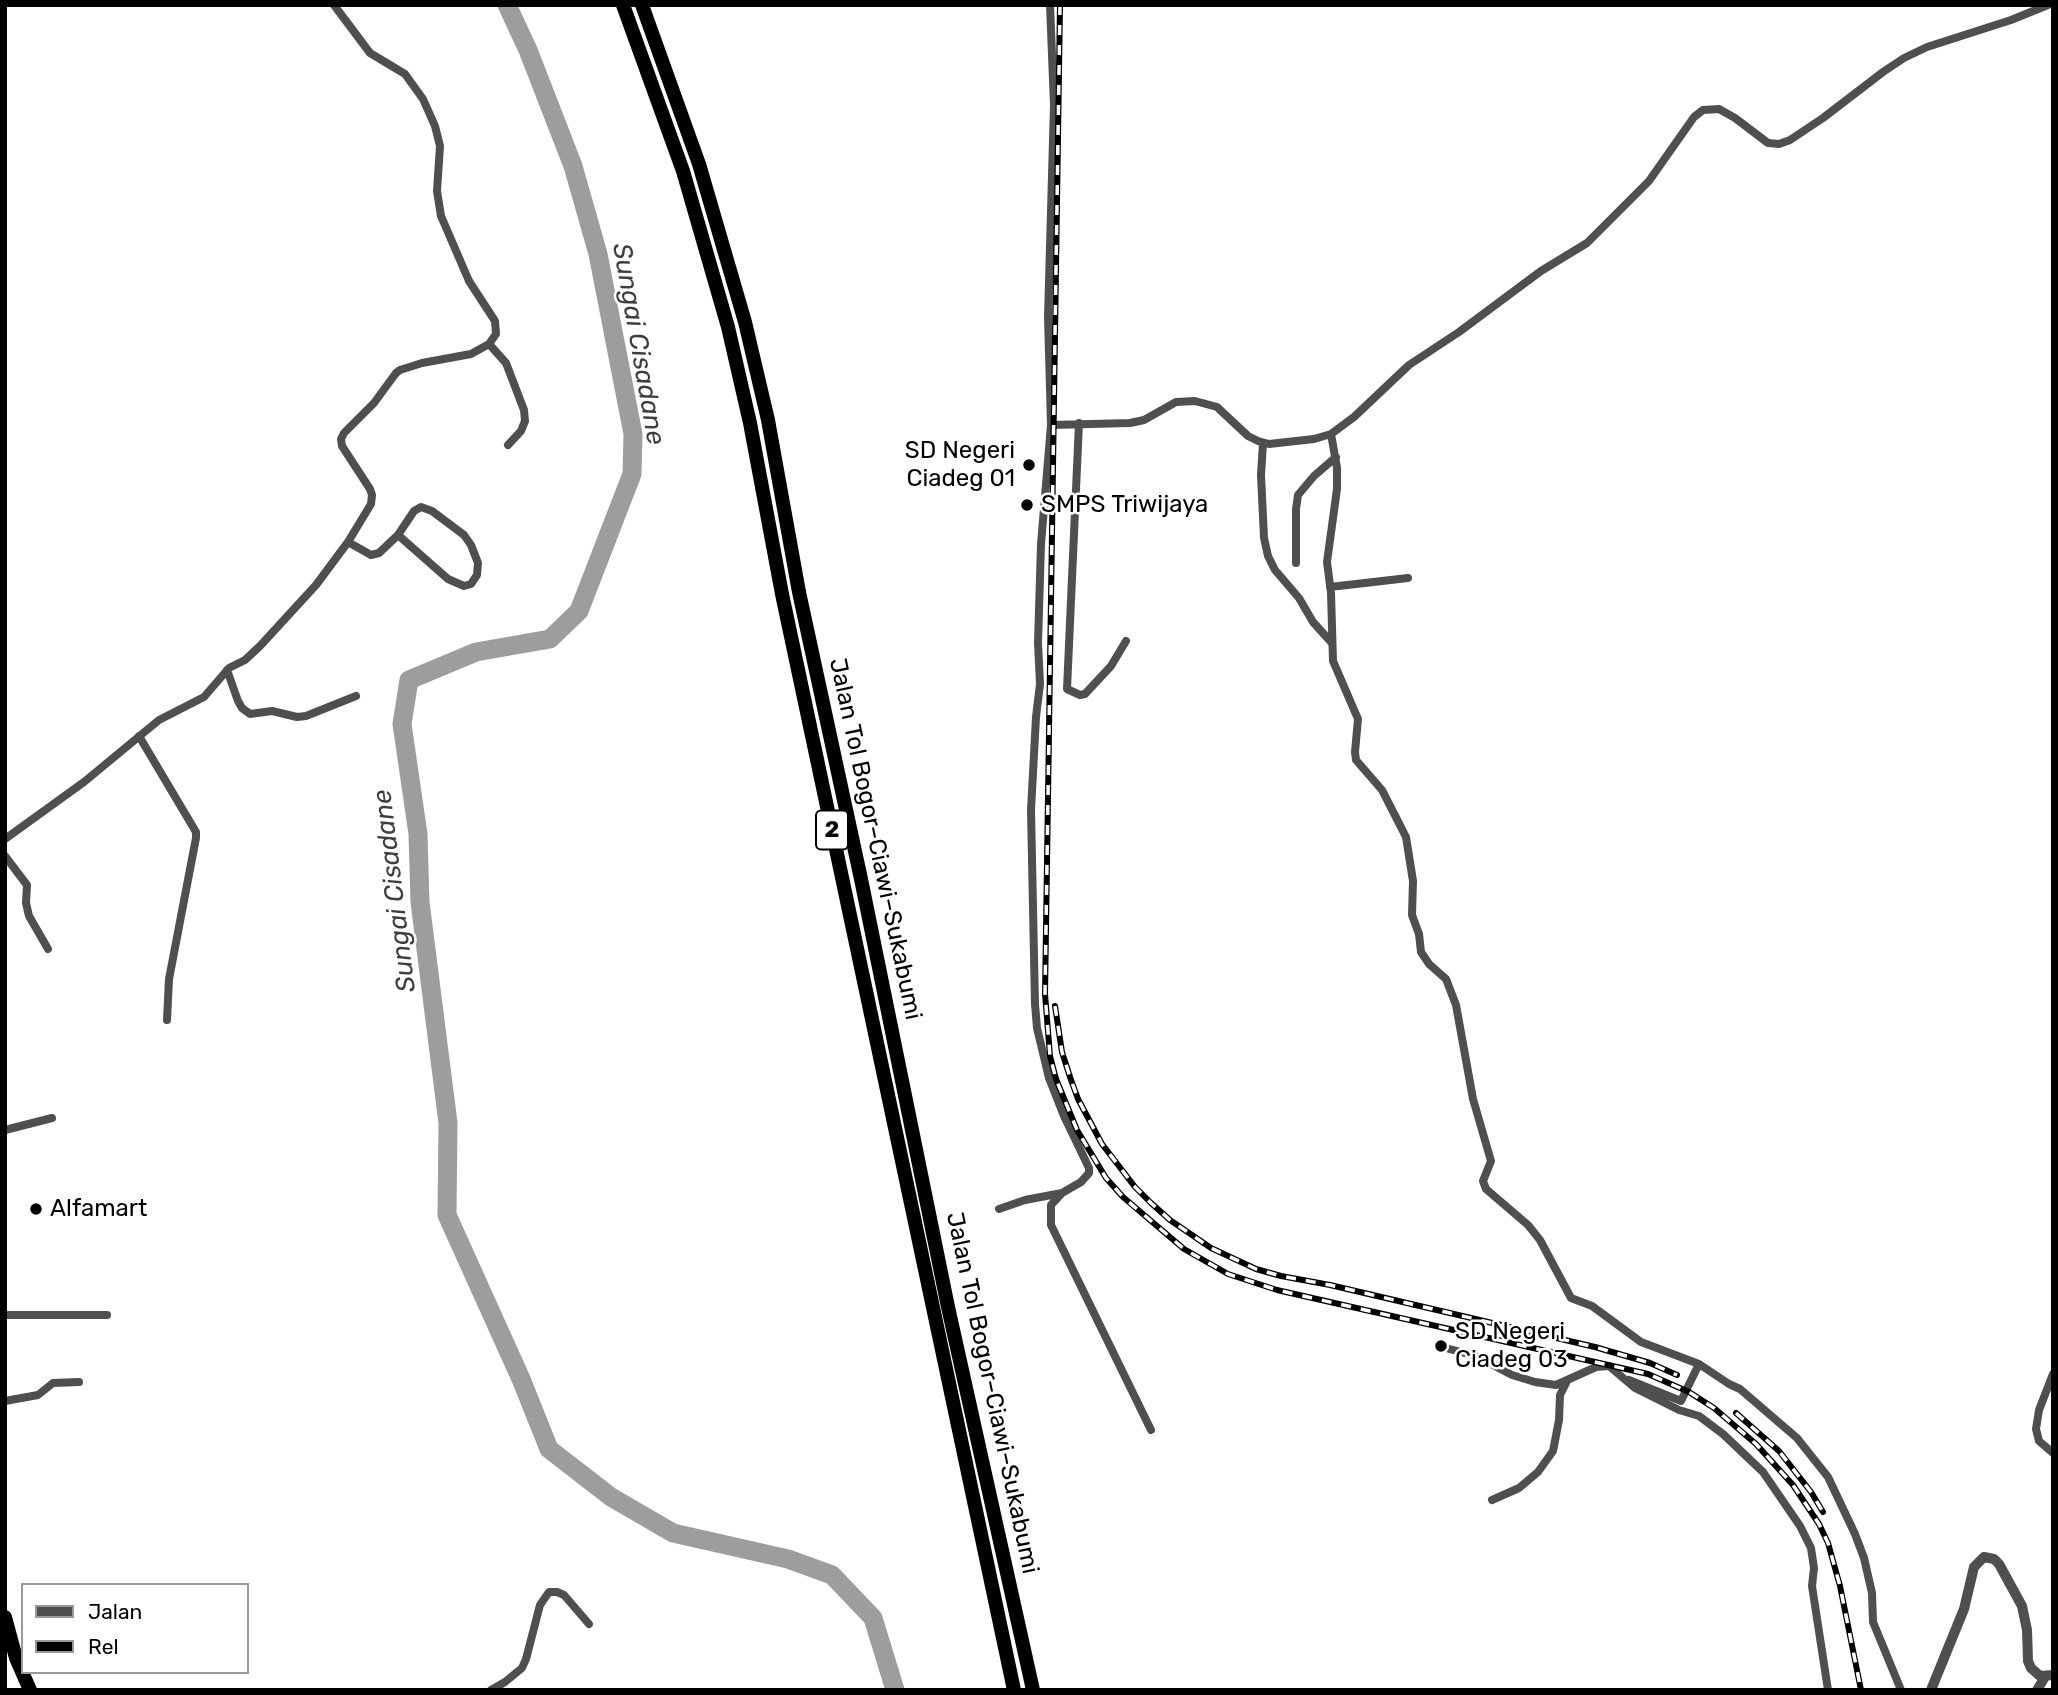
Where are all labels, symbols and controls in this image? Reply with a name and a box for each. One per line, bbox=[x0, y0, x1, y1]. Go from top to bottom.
water label: Sungai Cisadane bbox=[605, 241, 671, 447]
place label: SD Negeri Ciadeg 01 bbox=[905, 437, 1015, 493]
marker: SD Negeri Ciadeg 01 bbox=[1021, 457, 1037, 473]
place label: SMPS Triwijaya bbox=[1041, 491, 1208, 519]
marker: SMPS Triwijaya bbox=[1019, 497, 1035, 513]
street label: Jalan Tol Bogor–Ciawi–Sukabumi bbox=[823, 656, 927, 1022]
water label: Sungai Cisadane bbox=[367, 788, 423, 994]
road number: 2 bbox=[816, 810, 848, 850]
place label: Alfamart bbox=[50, 1195, 147, 1223]
marker: Alfamart bbox=[28, 1201, 44, 1217]
street label: Jalan Tol Bogor–Ciawi–Sukabumi bbox=[940, 1210, 1044, 1576]
place label: SD Negeri Ciadeg 03 bbox=[1455, 1318, 1568, 1374]
marker: SD Negeri Ciadeg 03 bbox=[1433, 1338, 1449, 1354]
legend bbox=[21, 1583, 248, 1674]
text: Jalan bbox=[88, 1599, 142, 1624]
text: Rel bbox=[88, 1634, 119, 1659]

